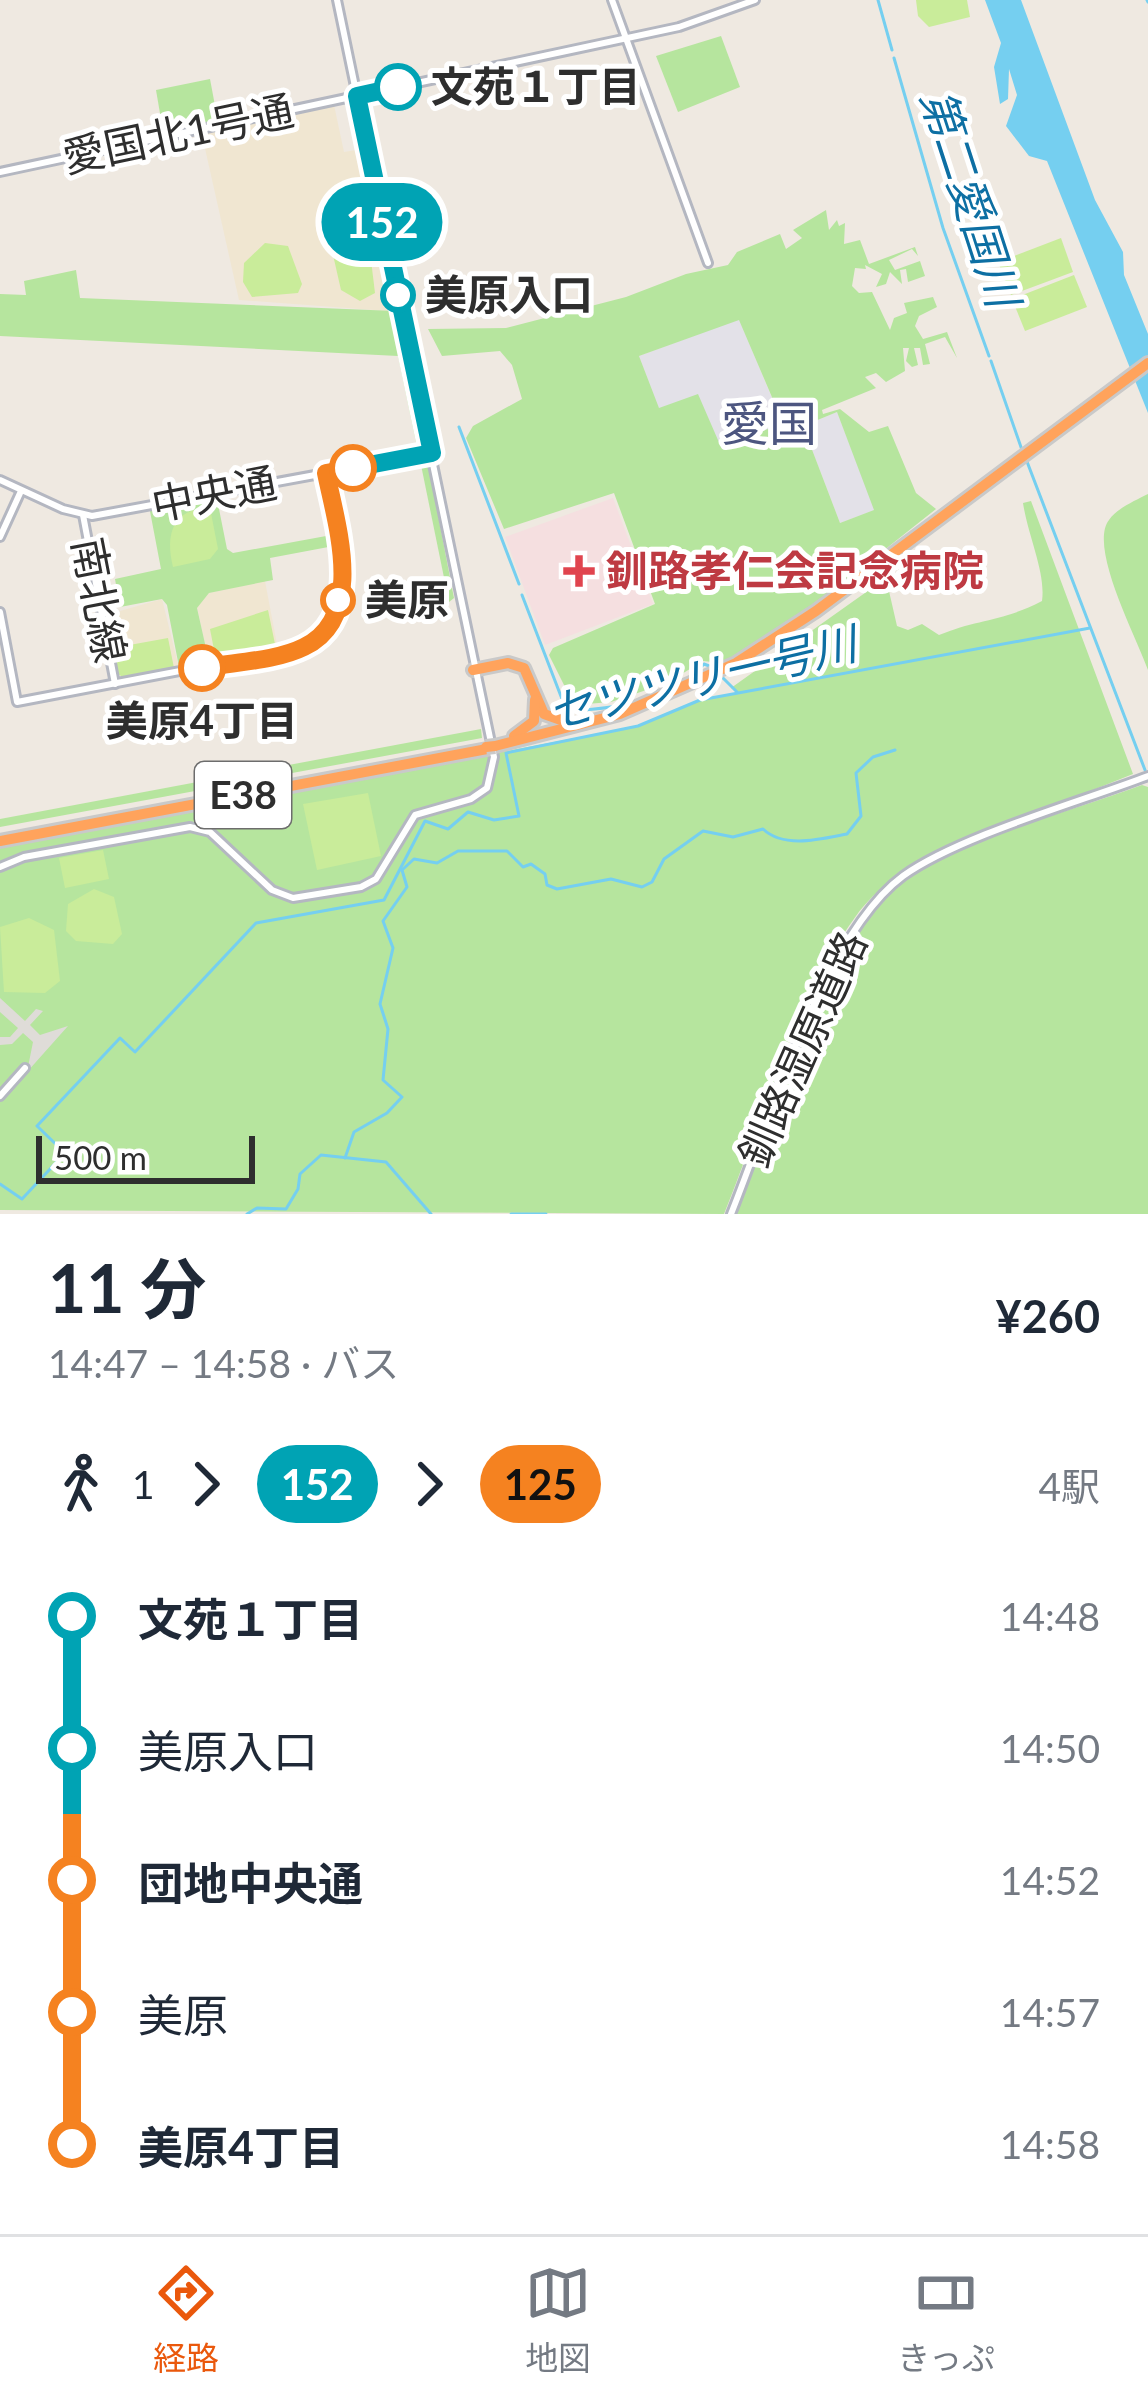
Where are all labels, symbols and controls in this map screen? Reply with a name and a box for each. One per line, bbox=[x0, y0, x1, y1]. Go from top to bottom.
place label: 文苑１丁目 bbox=[431, 61, 641, 111]
marker: 文苑１丁目 bbox=[376, 65, 420, 109]
water label: 第二愛国川 bbox=[911, 82, 1033, 317]
street label: 愛国北1号通 bbox=[58, 84, 298, 182]
line badge: 152 bbox=[313, 183, 451, 261]
text: 152 bbox=[345, 197, 419, 247]
place label: 美原入口 bbox=[425, 269, 593, 319]
marker: 美原入口 bbox=[382, 279, 414, 311]
district label: 愛国 bbox=[721, 394, 817, 451]
unlabelled marker bbox=[331, 446, 375, 490]
street label: 中央通 bbox=[147, 456, 280, 530]
street label: 南北線 bbox=[63, 533, 137, 666]
place label: 釧路孝仁会記念病院 bbox=[606, 545, 984, 595]
marker: 釧路孝仁会記念病院 bbox=[563, 555, 595, 587]
place label: 美原 bbox=[365, 574, 449, 624]
marker: 美原 bbox=[322, 584, 354, 616]
water label: セツツリ一号川 bbox=[542, 614, 865, 739]
marker: 美原4丁目 bbox=[180, 646, 224, 690]
place label: 美原4丁目 bbox=[106, 695, 298, 745]
road number: E38 bbox=[195, 762, 291, 828]
street label: 釧路湿原道路 bbox=[728, 923, 876, 1174]
scale bar bbox=[36, 1130, 255, 1183]
text: 500 m bbox=[54, 1137, 147, 1177]
text: 11 分 bbox=[48, 1248, 207, 1327]
text: ¥260 bbox=[996, 1289, 1100, 1343]
text: 14:47 – 14:58 · バス bbox=[48, 1340, 399, 1386]
icon: walk bbox=[48, 1451, 114, 1517]
icon: forward bbox=[173, 1451, 239, 1517]
icon: forward bbox=[396, 1451, 462, 1517]
text: 152 bbox=[281, 1459, 354, 1509]
text: 125 bbox=[504, 1459, 577, 1509]
text: 1 bbox=[132, 1461, 155, 1507]
text: 4駅 bbox=[1038, 1463, 1100, 1509]
text: 文苑１丁目 bbox=[138, 1592, 363, 1646]
text: 14:48 bbox=[1000, 1593, 1100, 1639]
text: 美原入口 bbox=[138, 1724, 318, 1778]
text: 14:50 bbox=[1000, 1725, 1100, 1771]
text: 団地中央通 bbox=[138, 1856, 363, 1910]
text: 14:52 bbox=[1000, 1857, 1100, 1903]
text: 美原 bbox=[138, 1988, 228, 2042]
text: 14:57 bbox=[1000, 1989, 1100, 2035]
text: 美原4丁目 bbox=[138, 2120, 344, 2174]
text: 14:58 bbox=[1000, 2121, 1100, 2167]
tab: 経路 bbox=[153, 2260, 219, 2380]
tab: 地図 bbox=[525, 2260, 591, 2380]
tab: きっぷ bbox=[897, 2260, 995, 2380]

